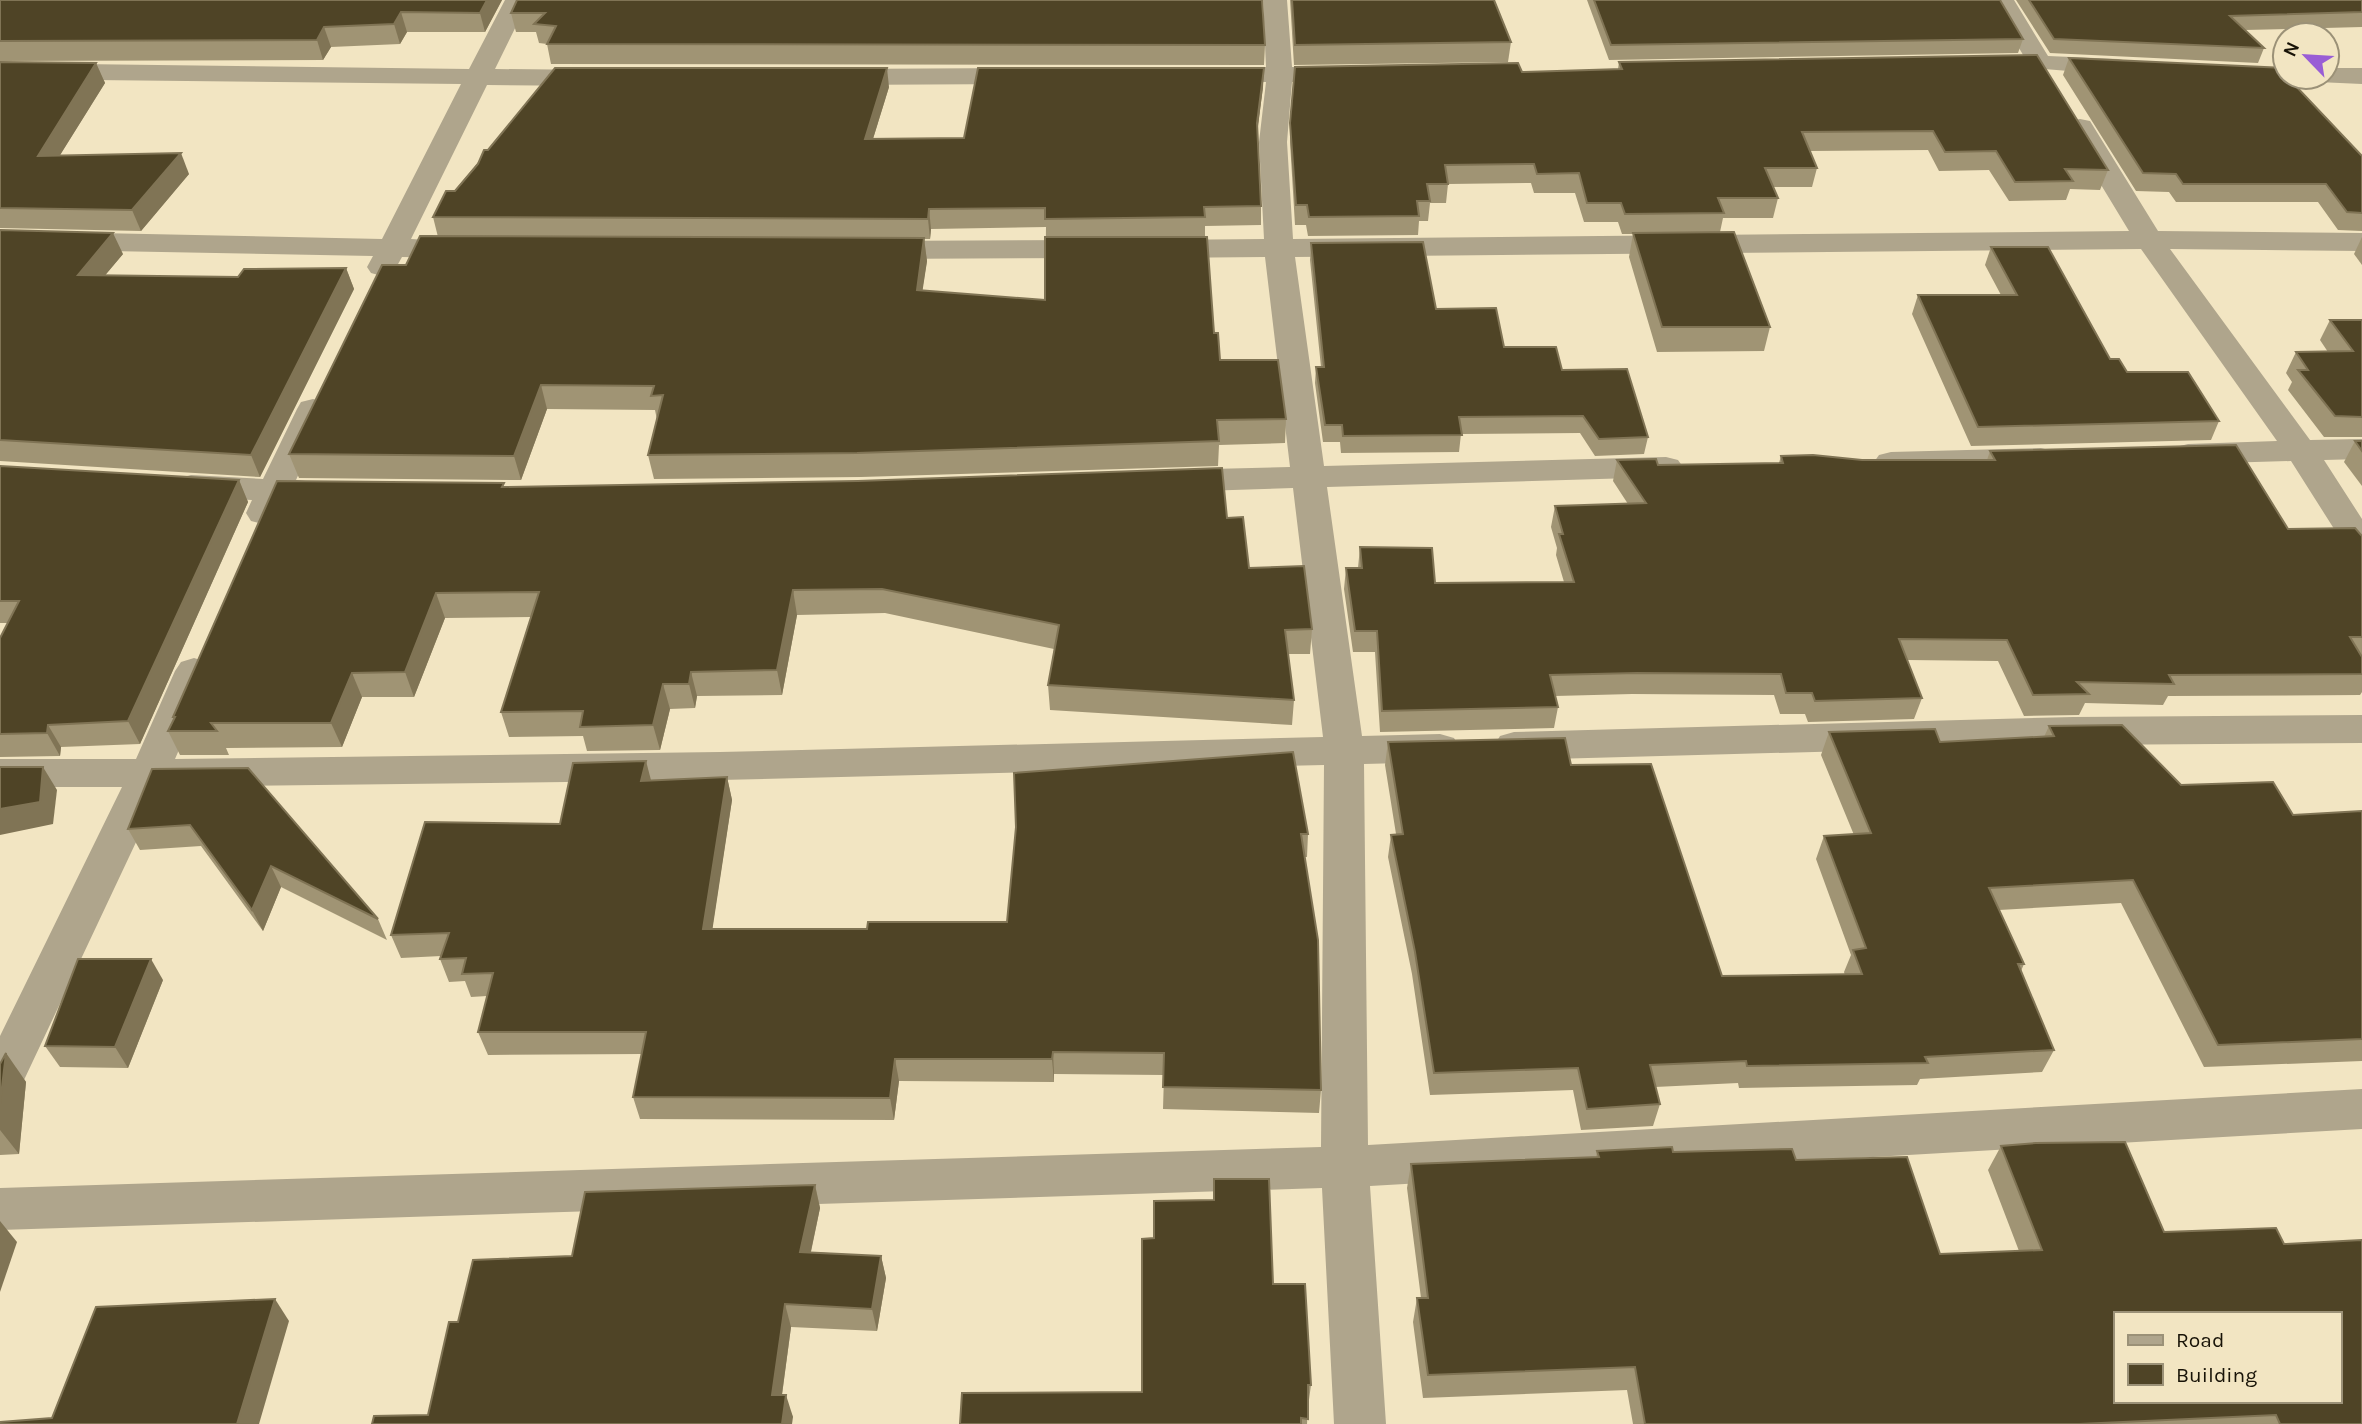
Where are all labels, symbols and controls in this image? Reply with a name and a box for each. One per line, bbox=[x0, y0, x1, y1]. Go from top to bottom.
north arrow bbox=[2271, 21, 2341, 91]
text: N bbox=[2279, 38, 2304, 60]
legend bbox=[2114, 1312, 2341, 1403]
text: Road bbox=[2176, 1328, 2224, 1352]
text: Building bbox=[2176, 1363, 2257, 1387]

